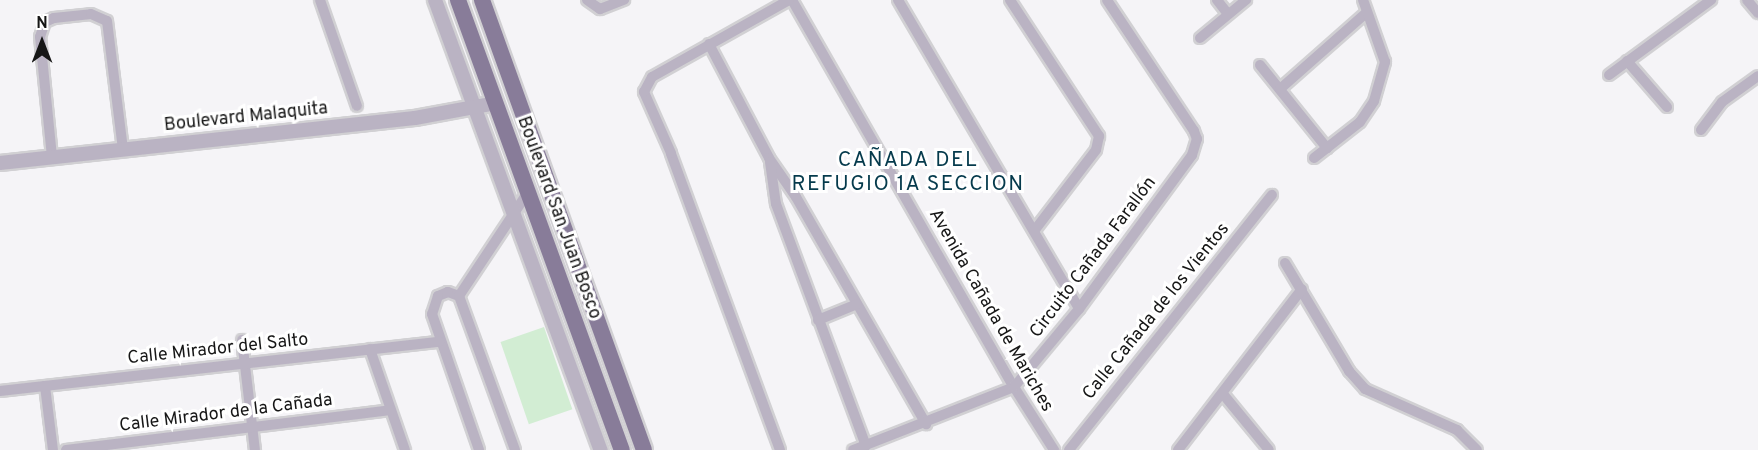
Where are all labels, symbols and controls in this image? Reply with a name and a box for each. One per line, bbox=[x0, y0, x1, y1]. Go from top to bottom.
north arrow bbox=[12, 12, 72, 72]
text: N bbox=[36, 14, 48, 34]
street label: Boulevard Malaquita bbox=[163, 99, 329, 137]
street label: Boulevard San Juan Bosco bbox=[511, 114, 605, 322]
district label: CAÑADA DEL REFUGIO 1A SECCION bbox=[791, 148, 1025, 198]
street label: Circuito Cañada Farallón bbox=[1026, 173, 1162, 343]
street label: Avenida Cañada de Mariches bbox=[923, 206, 1057, 416]
street label: Calle Cañada de los Vientos bbox=[1079, 219, 1235, 405]
street label: Calle Mirador del Salto bbox=[127, 330, 309, 370]
street label: Calle Mirador de la Cañada bbox=[118, 390, 334, 438]

